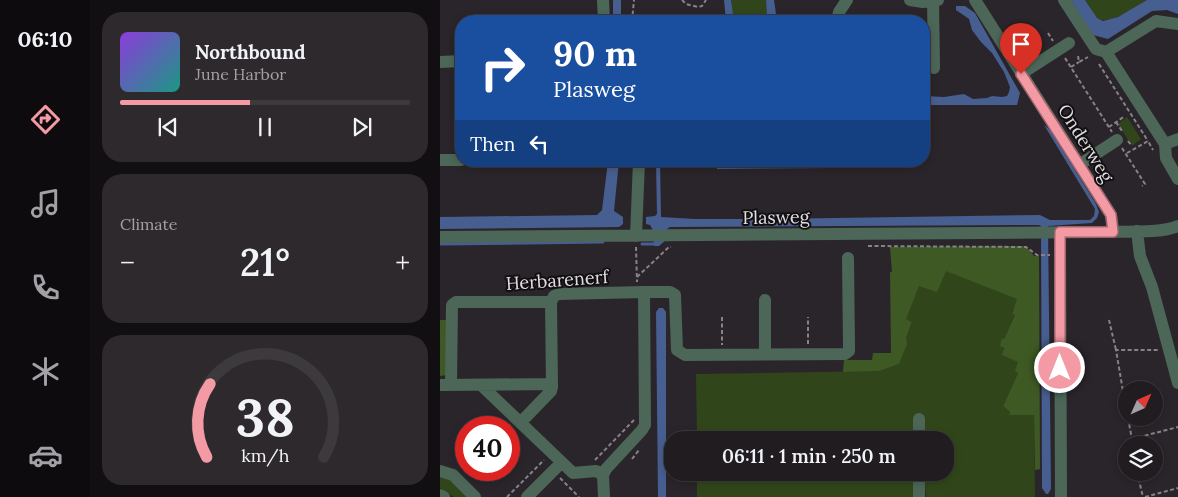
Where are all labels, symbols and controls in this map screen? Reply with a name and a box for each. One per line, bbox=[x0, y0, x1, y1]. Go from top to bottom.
pin bbox=[1000, 23, 1042, 74]
text: 06:10 bbox=[17, 25, 73, 53]
icon: arrive bbox=[1007, 30, 1035, 58]
text: 90 m bbox=[553, 31, 637, 76]
icon: right bbox=[470, 35, 535, 100]
text: Northbound bbox=[195, 40, 306, 64]
text: June Harbor bbox=[195, 64, 286, 84]
text: Plasweg bbox=[553, 75, 635, 103]
street label: Onderweg bbox=[1053, 100, 1120, 187]
icon: directions bbox=[28, 102, 63, 137]
icon: previous bbox=[154, 113, 182, 141]
icon: pause bbox=[251, 113, 279, 141]
icon: next bbox=[348, 113, 376, 141]
icon: left bbox=[525, 130, 553, 158]
text: Then bbox=[470, 132, 515, 156]
icon: music bbox=[28, 186, 63, 221]
street label: Plasweg bbox=[742, 205, 811, 229]
text: Climate bbox=[120, 214, 177, 234]
text: 21° bbox=[240, 238, 290, 286]
text: − bbox=[120, 245, 135, 281]
text: + bbox=[395, 245, 410, 281]
street label: Herbarenerf bbox=[505, 265, 611, 295]
icon: phone bbox=[28, 270, 63, 305]
position arrow bbox=[1033, 341, 1085, 393]
icon: climate bbox=[28, 354, 63, 389]
north arrow bbox=[1118, 381, 1162, 426]
map controls bbox=[1118, 381, 1163, 481]
text: 38 bbox=[236, 384, 294, 450]
speed limit sign: 40 bbox=[455, 416, 520, 481]
button: layers bbox=[1118, 436, 1163, 481]
icon: car bbox=[28, 438, 63, 473]
text: km/h bbox=[241, 444, 289, 467]
text: 06:11 · 1 min · 250 m bbox=[722, 444, 896, 468]

